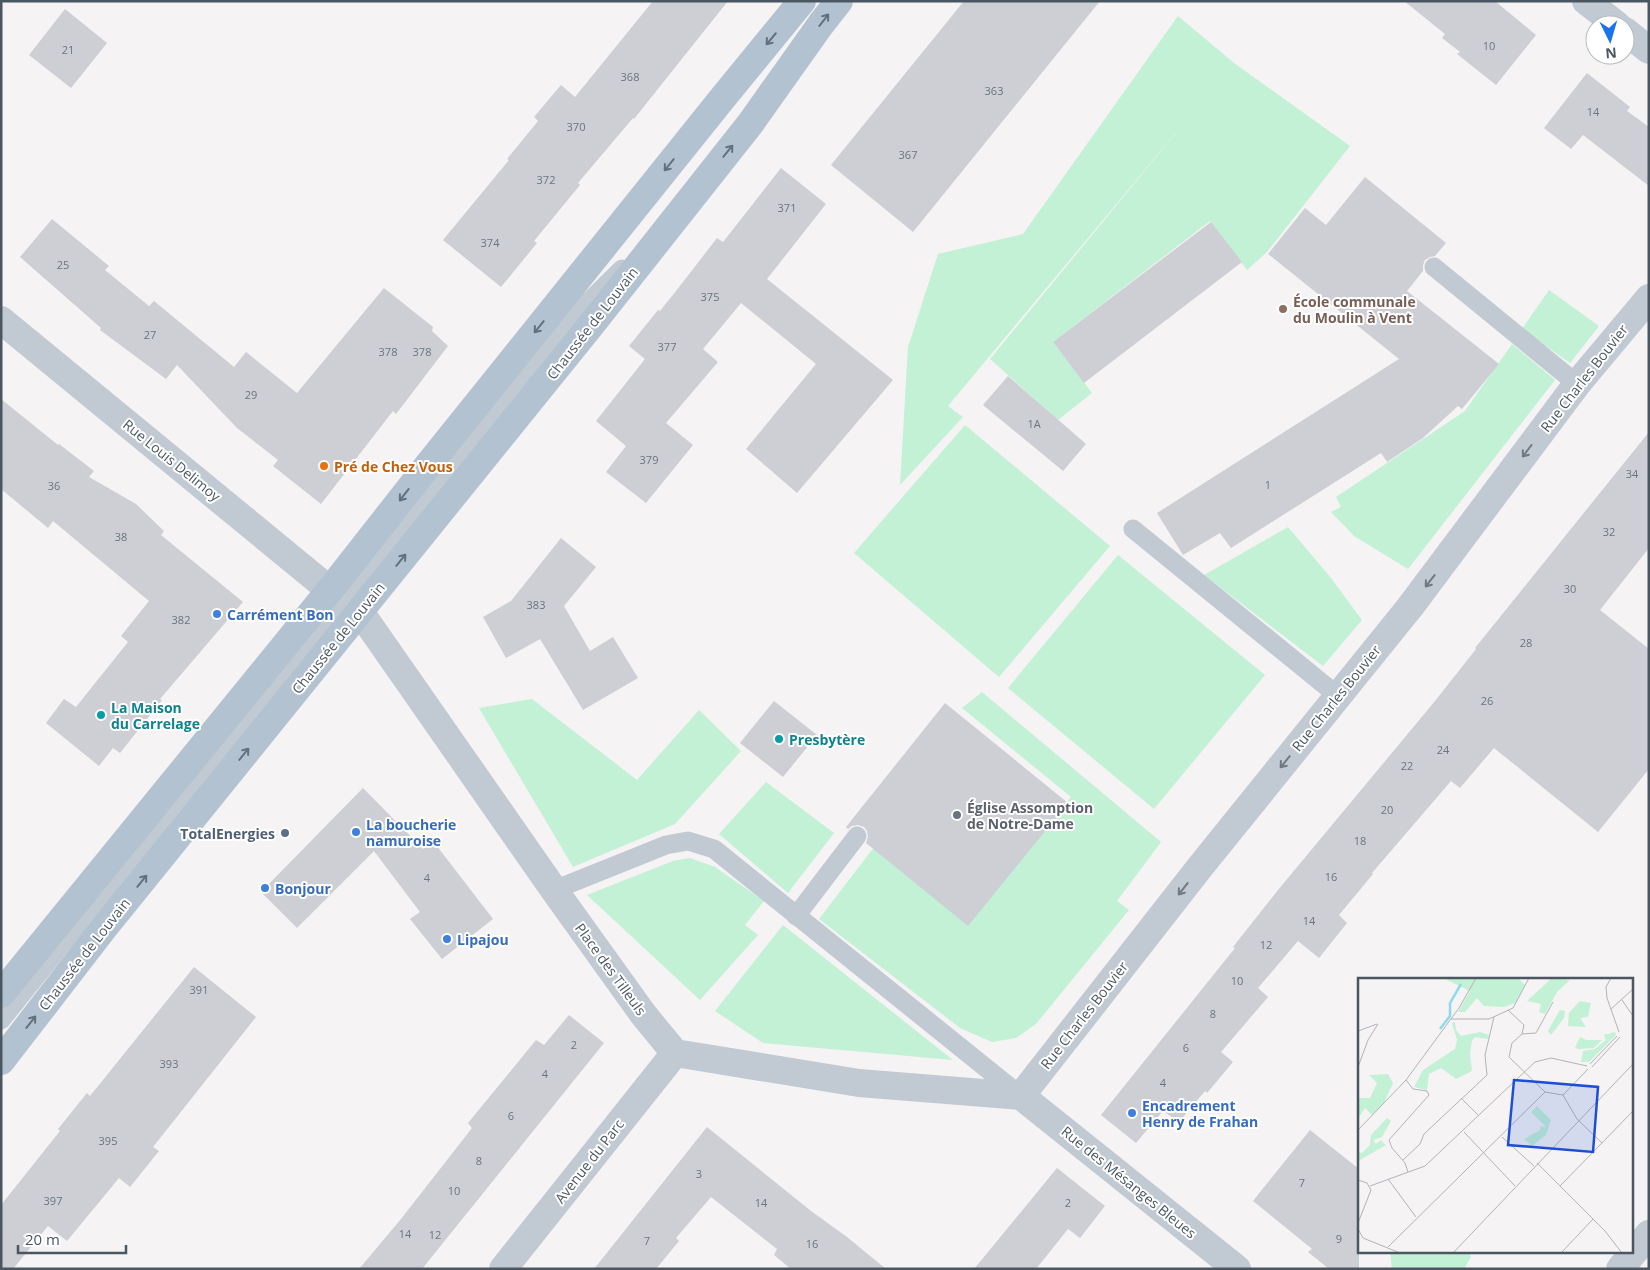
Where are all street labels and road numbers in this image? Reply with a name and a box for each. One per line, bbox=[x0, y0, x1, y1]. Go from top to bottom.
street label: Chaussée de Louvain bbox=[542, 263, 642, 383]
street label: Rue Charles Bouvier bbox=[1536, 320, 1632, 436]
street label: Rue Louis Delimoy bbox=[119, 415, 226, 506]
street label: Chaussée de Louvain bbox=[287, 578, 389, 698]
street label: Rue Charles Bouvier bbox=[1287, 641, 1385, 755]
street label: Chaussée de Louvain bbox=[34, 894, 134, 1014]
street label: Place des Tilleuls bbox=[571, 919, 651, 1019]
street label: Rue Charles Bouvier bbox=[1036, 957, 1132, 1073]
street label: Avenue du Parc bbox=[550, 1115, 628, 1207]
street label: Rue des Mésanges Bleues bbox=[1058, 1122, 1201, 1243]

